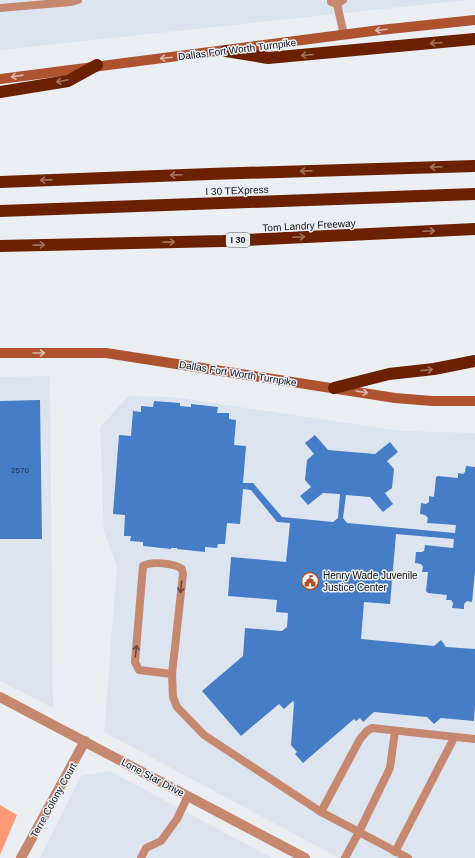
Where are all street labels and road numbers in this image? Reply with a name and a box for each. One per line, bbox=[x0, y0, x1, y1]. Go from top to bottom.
street label: Dallas Fort Worth Turnpike bbox=[177, 37, 297, 62]
street label: I 30 TEXpress bbox=[205, 184, 269, 197]
street label: Tom Landry Freeway bbox=[262, 218, 356, 233]
road number: I 30 bbox=[226, 233, 250, 247]
street label: Dallas Fort Worth Turnpike bbox=[178, 359, 298, 388]
street label: Lone Star Drive bbox=[120, 756, 186, 799]
street label: Terre Colony Court bbox=[28, 761, 79, 840]

